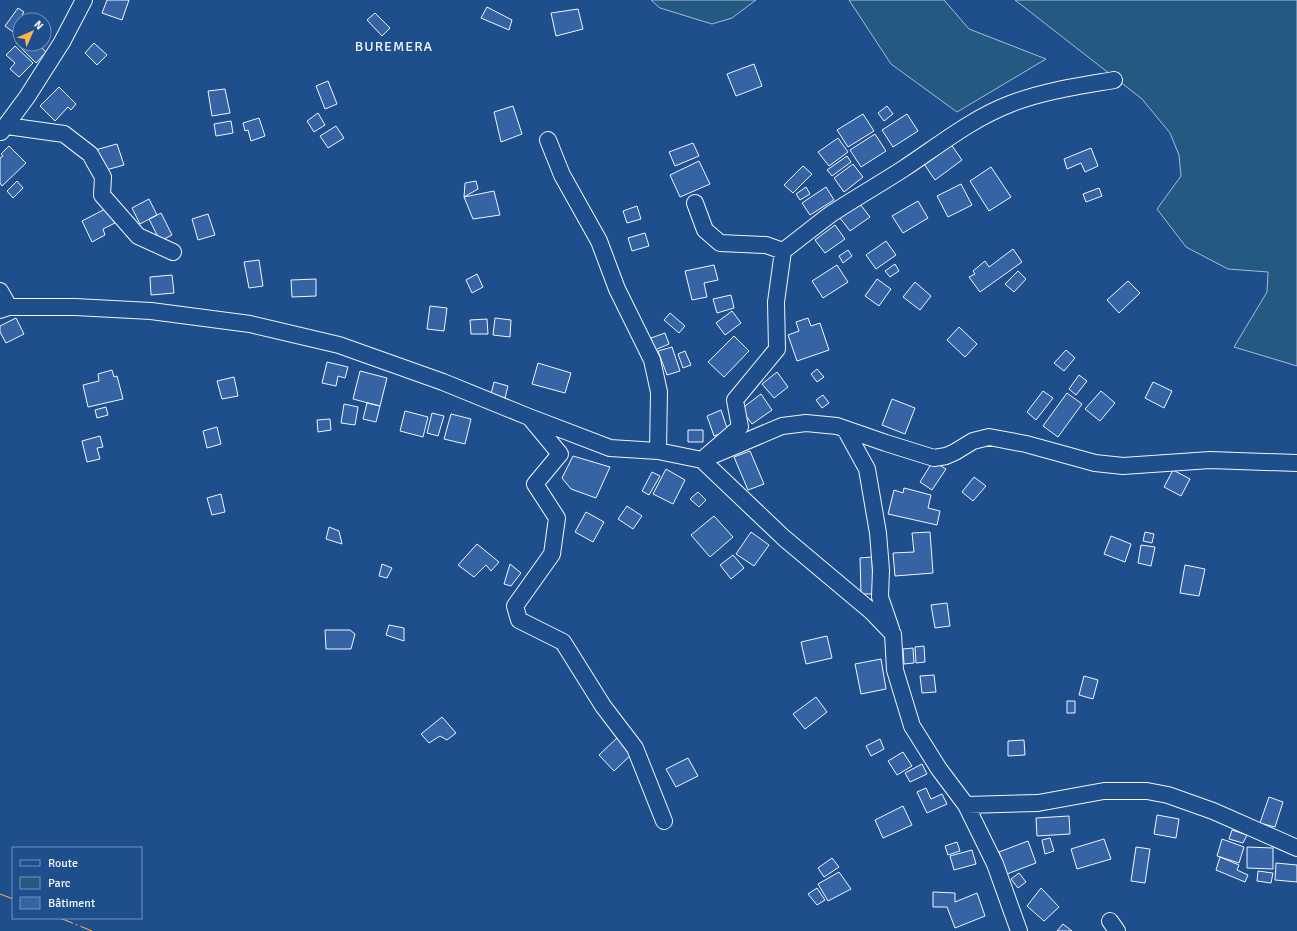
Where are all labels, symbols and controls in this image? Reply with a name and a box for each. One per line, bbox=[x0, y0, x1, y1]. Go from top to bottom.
north arrow bbox=[12, 12, 52, 52]
text: N bbox=[31, 18, 46, 33]
district label: BUREMERA bbox=[355, 38, 433, 55]
legend bbox=[12, 847, 142, 919]
text: Route bbox=[48, 856, 78, 871]
text: Parc bbox=[48, 876, 71, 891]
text: Bâtiment bbox=[48, 896, 95, 911]

